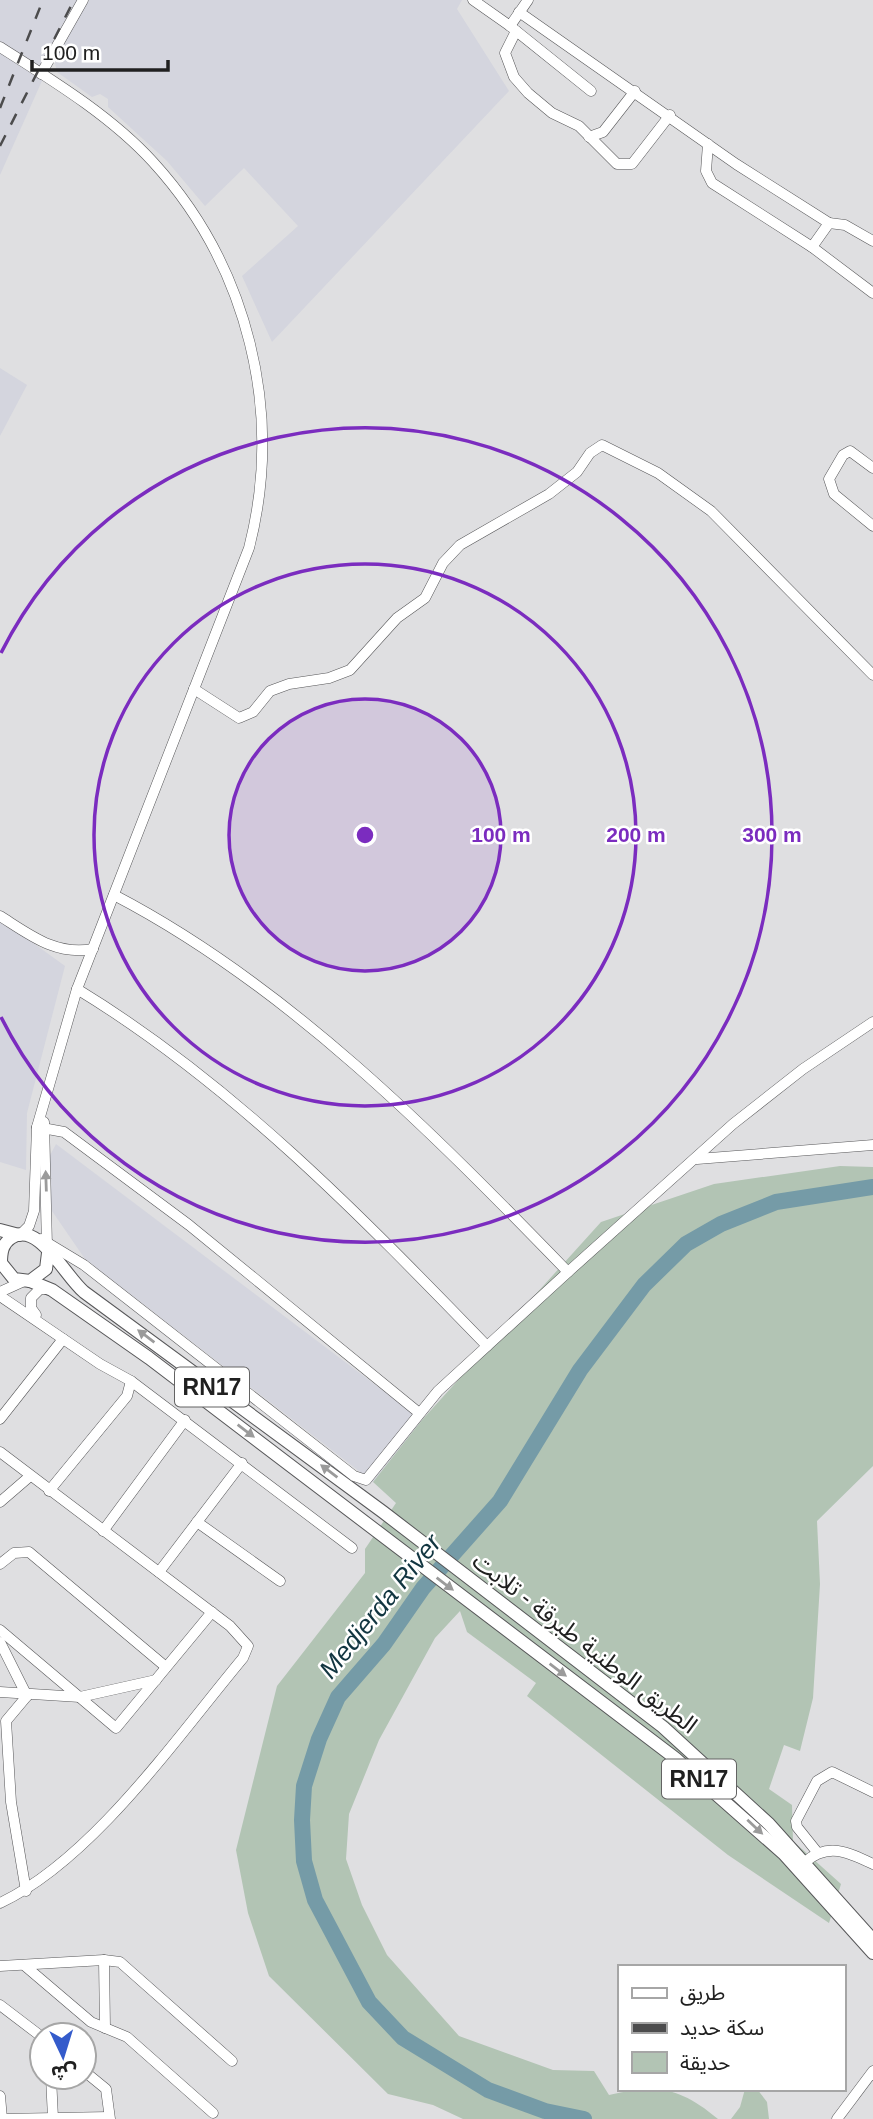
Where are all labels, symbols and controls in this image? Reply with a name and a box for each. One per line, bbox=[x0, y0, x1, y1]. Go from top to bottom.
scale bar bbox=[32, 28, 168, 72]
text: 100 m bbox=[42, 41, 100, 64]
centre of rings bbox=[353, 823, 377, 847]
text: 100 m bbox=[471, 823, 531, 846]
text: 200 m bbox=[606, 823, 666, 846]
text: 300 m bbox=[742, 823, 802, 846]
one-way arrow bbox=[41, 1170, 52, 1192]
one-way arrow bbox=[137, 1329, 155, 1344]
road number: RN17 bbox=[175, 1368, 249, 1406]
one-way arrow bbox=[237, 1423, 255, 1438]
one-way arrow bbox=[320, 1464, 338, 1478]
water label: Medjerda River bbox=[313, 1527, 448, 1684]
street label: الطريق الوطنية طبرقة - تلابت bbox=[467, 1547, 703, 1740]
one-way arrow bbox=[435, 1577, 453, 1592]
one-way arrow bbox=[549, 1663, 567, 1677]
road number: RN17 bbox=[662, 1760, 736, 1798]
one-way arrow bbox=[746, 1818, 763, 1834]
legend bbox=[618, 1965, 845, 2091]
text: طريق bbox=[680, 1981, 725, 2006]
text: سكة حديد bbox=[680, 2016, 764, 2039]
north arrow bbox=[28, 2021, 98, 2091]
text: حديقة bbox=[680, 2051, 730, 2074]
text: ش bbox=[50, 2061, 78, 2084]

